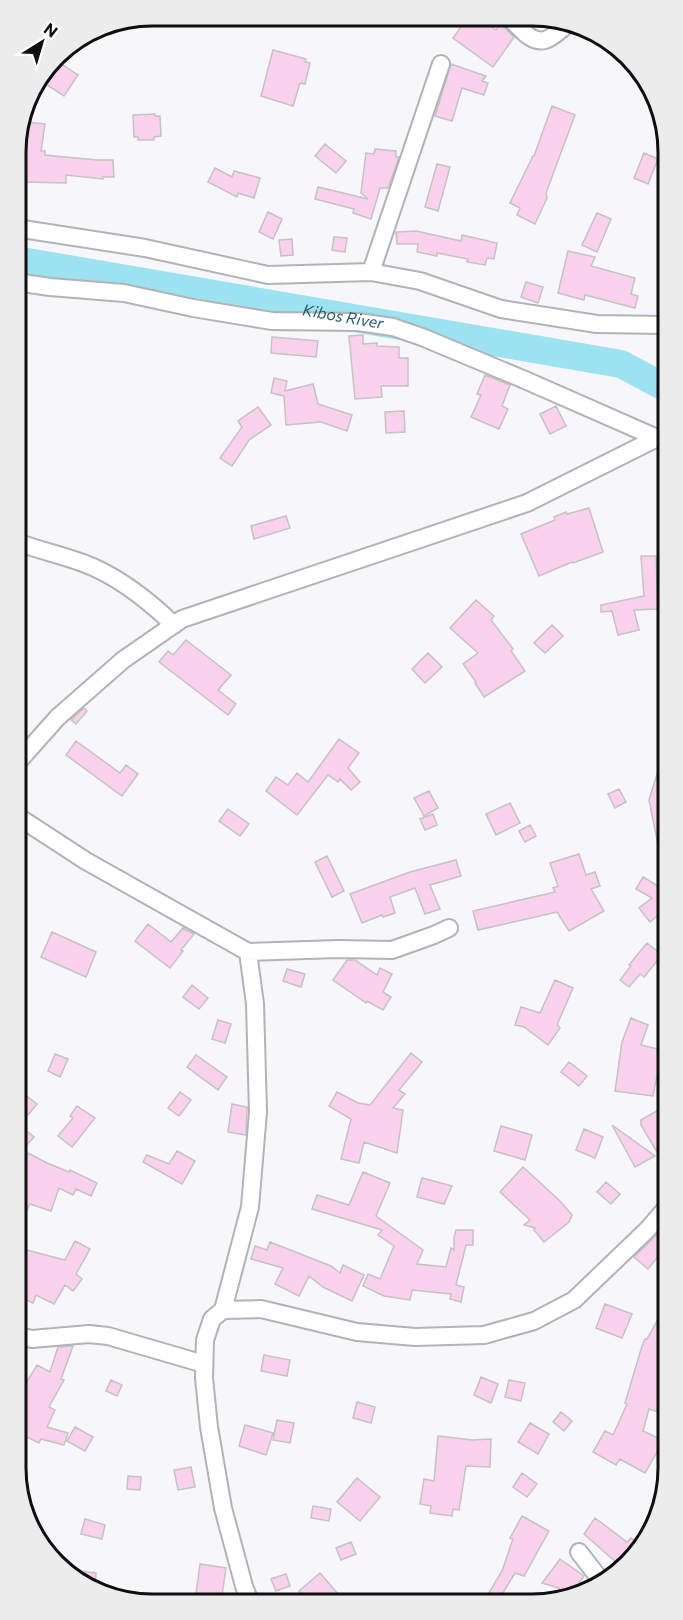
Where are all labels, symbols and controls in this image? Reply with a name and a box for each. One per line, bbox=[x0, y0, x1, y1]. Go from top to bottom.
north arrow bbox=[12, 12, 72, 72]
text: N bbox=[41, 18, 62, 41]
water label: Kibos River bbox=[301, 299, 386, 332]

